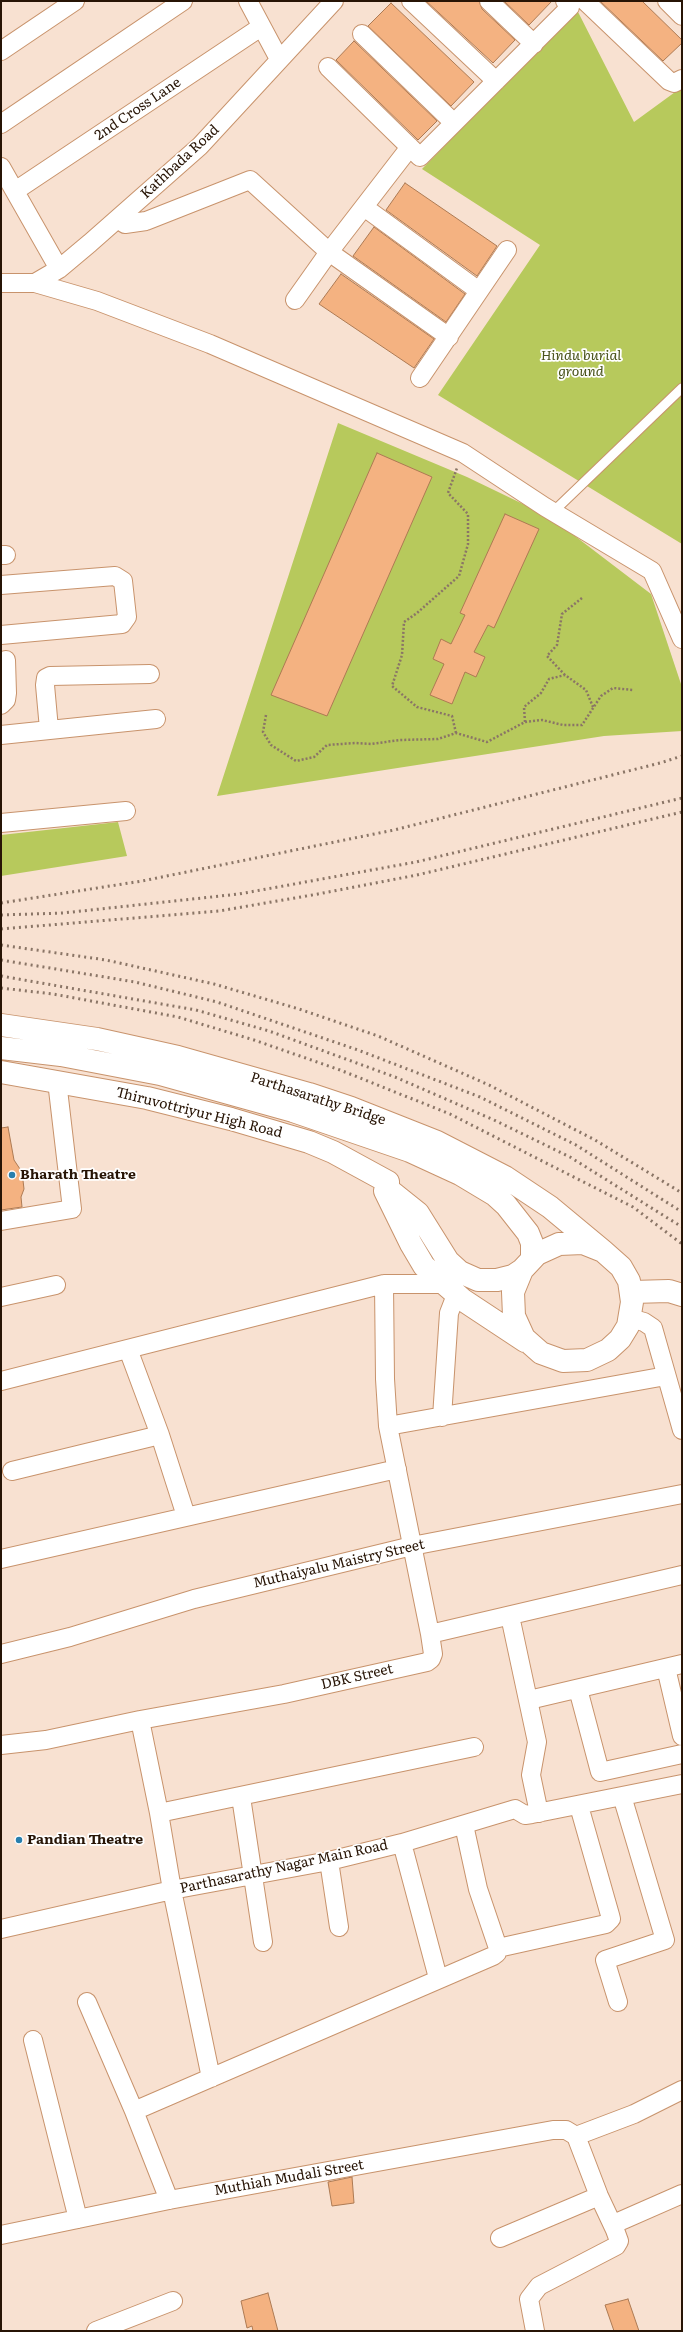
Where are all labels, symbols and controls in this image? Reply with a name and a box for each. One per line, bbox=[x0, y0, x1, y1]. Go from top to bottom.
street label: 2nd Cross Lane bbox=[92, 74, 184, 144]
street label: Kathbada Road bbox=[137, 121, 223, 203]
park label: Hindu burial ground bbox=[541, 348, 621, 380]
street label: Parthasarathy Bridge bbox=[248, 1069, 388, 1129]
street label: Thiruvottriyur High Road bbox=[114, 1084, 284, 1142]
place label: Bharath Theatre bbox=[20, 1167, 136, 1183]
marker: Bharath Theatre bbox=[7, 1170, 17, 1180]
street label: Muthaiyalu Maistry Street bbox=[252, 1536, 426, 1592]
street label: DBK Street bbox=[319, 1661, 395, 1693]
place label: Pandian Theatre bbox=[27, 1832, 143, 1848]
marker: Pandian Theatre bbox=[14, 1835, 24, 1845]
street label: Parthasarathy Nagar Main Road bbox=[178, 1837, 390, 1897]
street label: Muthiah Mudali Street bbox=[213, 2157, 365, 2199]

